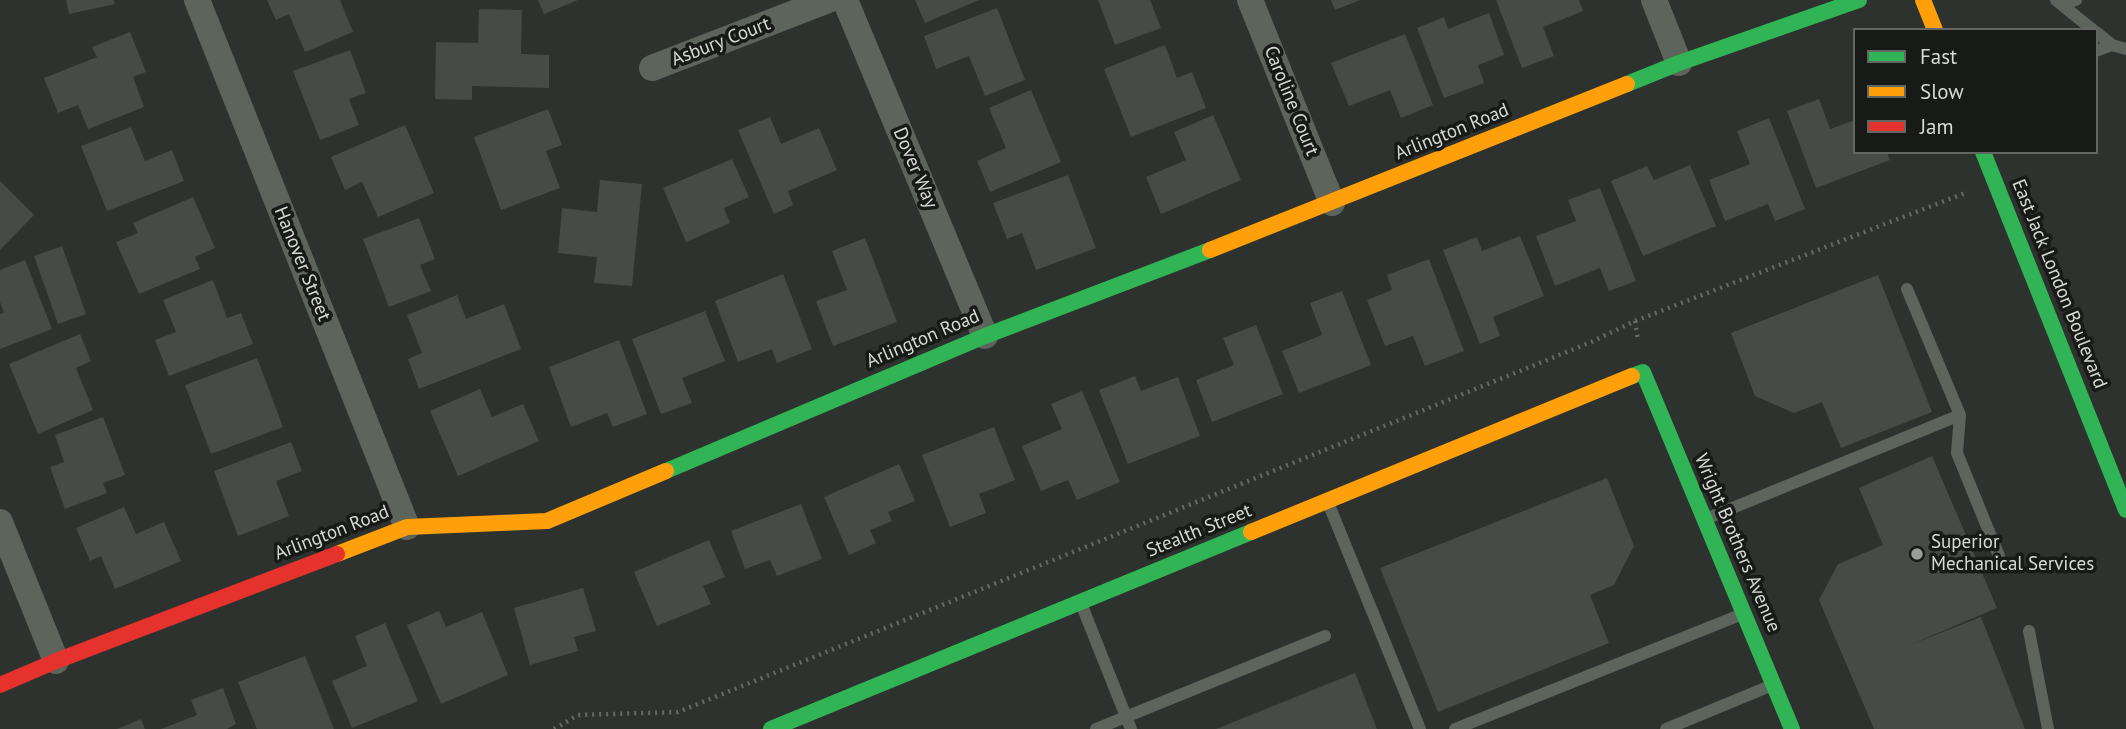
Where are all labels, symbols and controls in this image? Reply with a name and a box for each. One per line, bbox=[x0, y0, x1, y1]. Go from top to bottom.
street label: Asbury Court bbox=[668, 13, 774, 71]
legend bbox=[1853, 28, 2098, 154]
street label: Caroline Court bbox=[1259, 43, 1323, 159]
text: Fast bbox=[1920, 43, 1957, 70]
text: Slow bbox=[1920, 78, 1964, 105]
street label: Arlington Road bbox=[1392, 99, 1512, 165]
text: Jam bbox=[1920, 113, 1954, 140]
street label: Dover Way bbox=[888, 124, 942, 212]
street label: East Jack London Boulevard bbox=[2007, 176, 2111, 392]
street label: Hanover Street bbox=[269, 204, 335, 324]
street label: Arlington Road bbox=[863, 305, 983, 373]
street label: Wright Brothers Avenue bbox=[1689, 450, 1785, 636]
street label: Stealth Street bbox=[1143, 500, 1255, 562]
street label: Arlington Road bbox=[271, 501, 393, 565]
place label: Superior Mechanical Services bbox=[1931, 532, 2094, 576]
marker: Superior Mechanical Services bbox=[1909, 546, 1925, 562]

